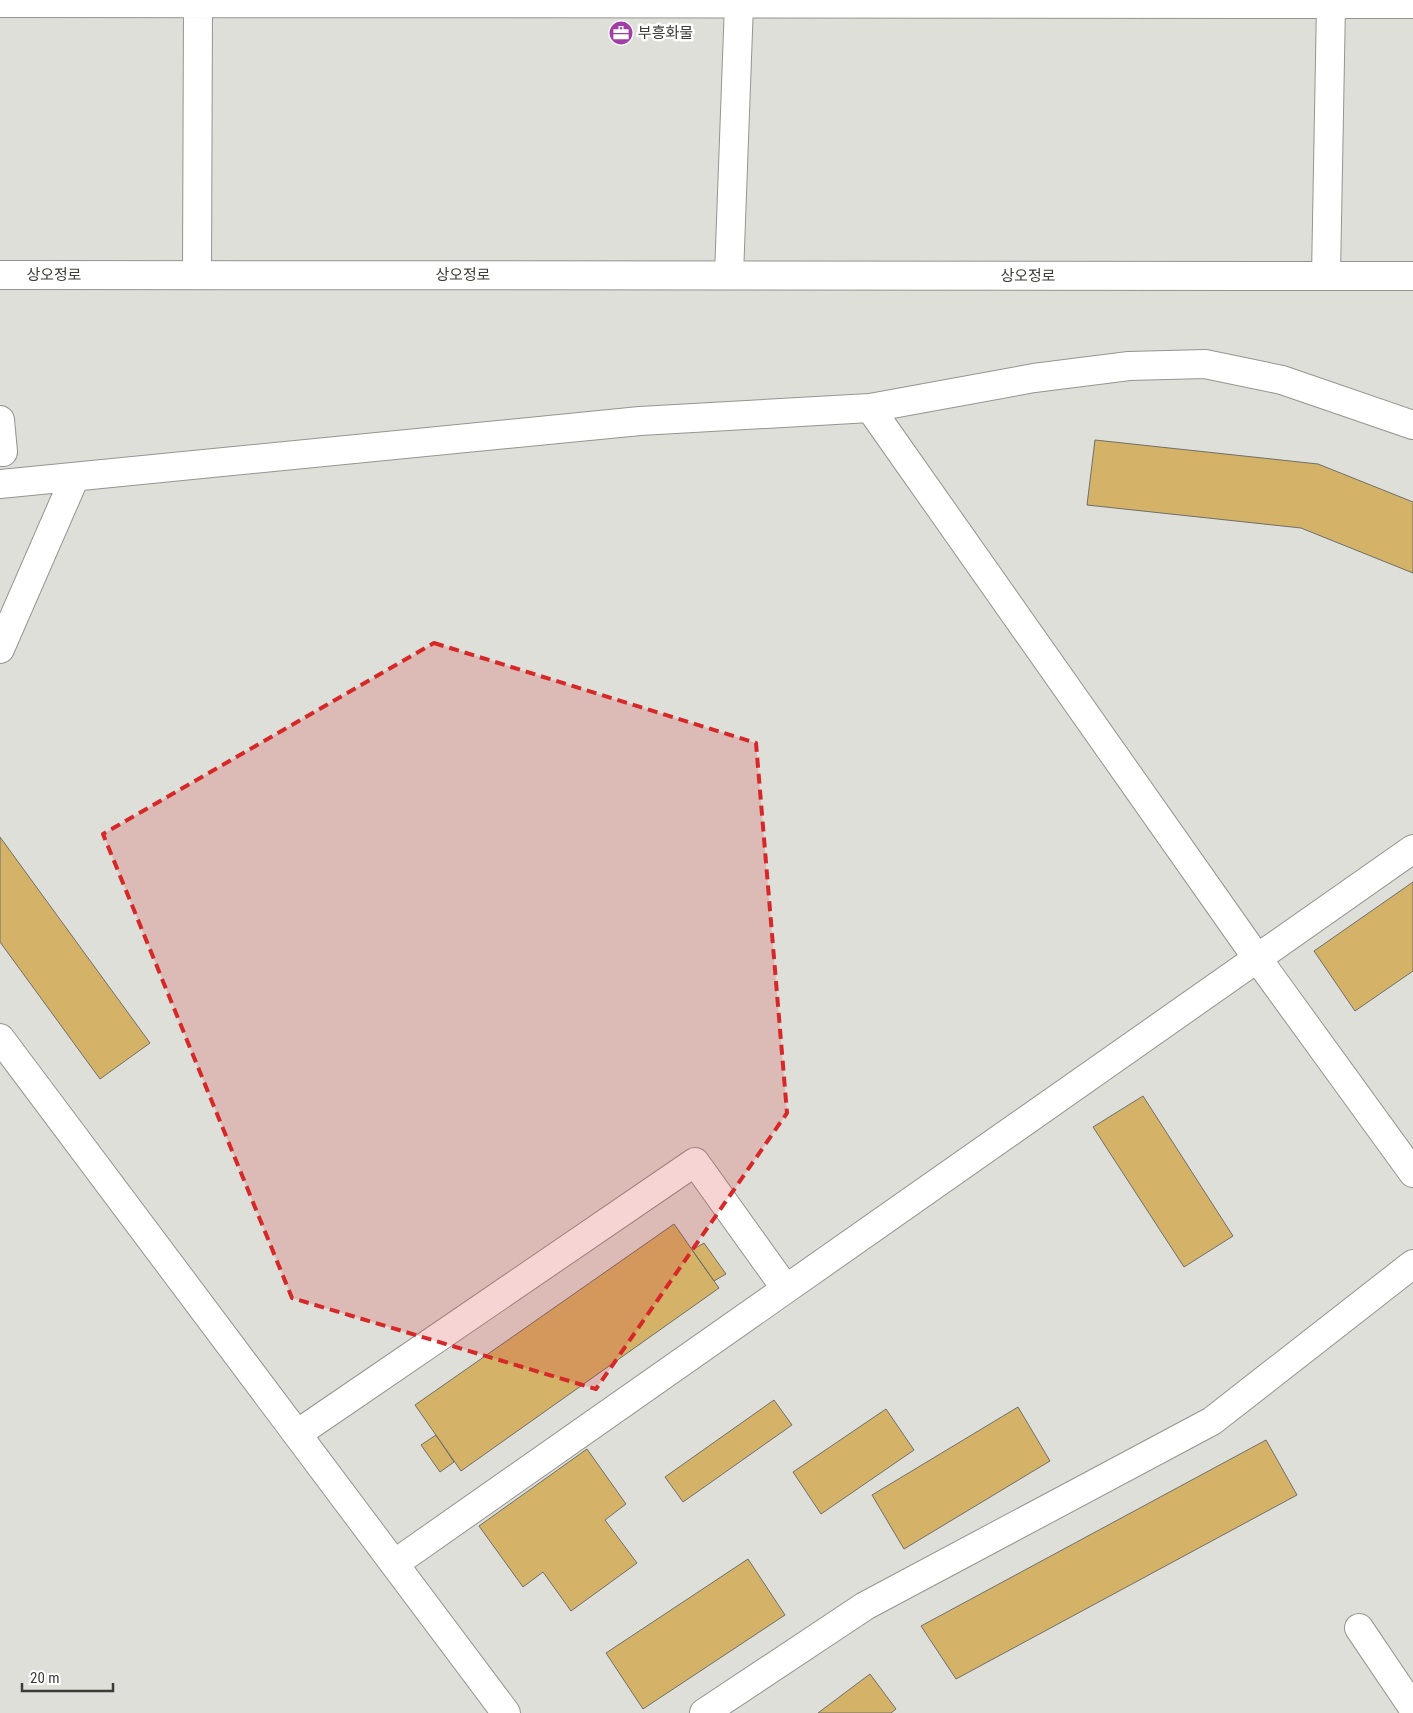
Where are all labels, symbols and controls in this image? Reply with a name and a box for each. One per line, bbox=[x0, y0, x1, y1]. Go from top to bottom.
office icon: 부흥화물 bbox=[608, 20, 634, 46]
place label: 부흥화물 bbox=[638, 24, 693, 42]
street label: 상오정로 bbox=[26, 266, 82, 284]
street label: 상오정로 bbox=[435, 266, 491, 284]
street label: 상오정로 bbox=[1000, 267, 1056, 285]
scale bar bbox=[22, 1660, 114, 1692]
text: 20 m bbox=[30, 1669, 60, 1687]

